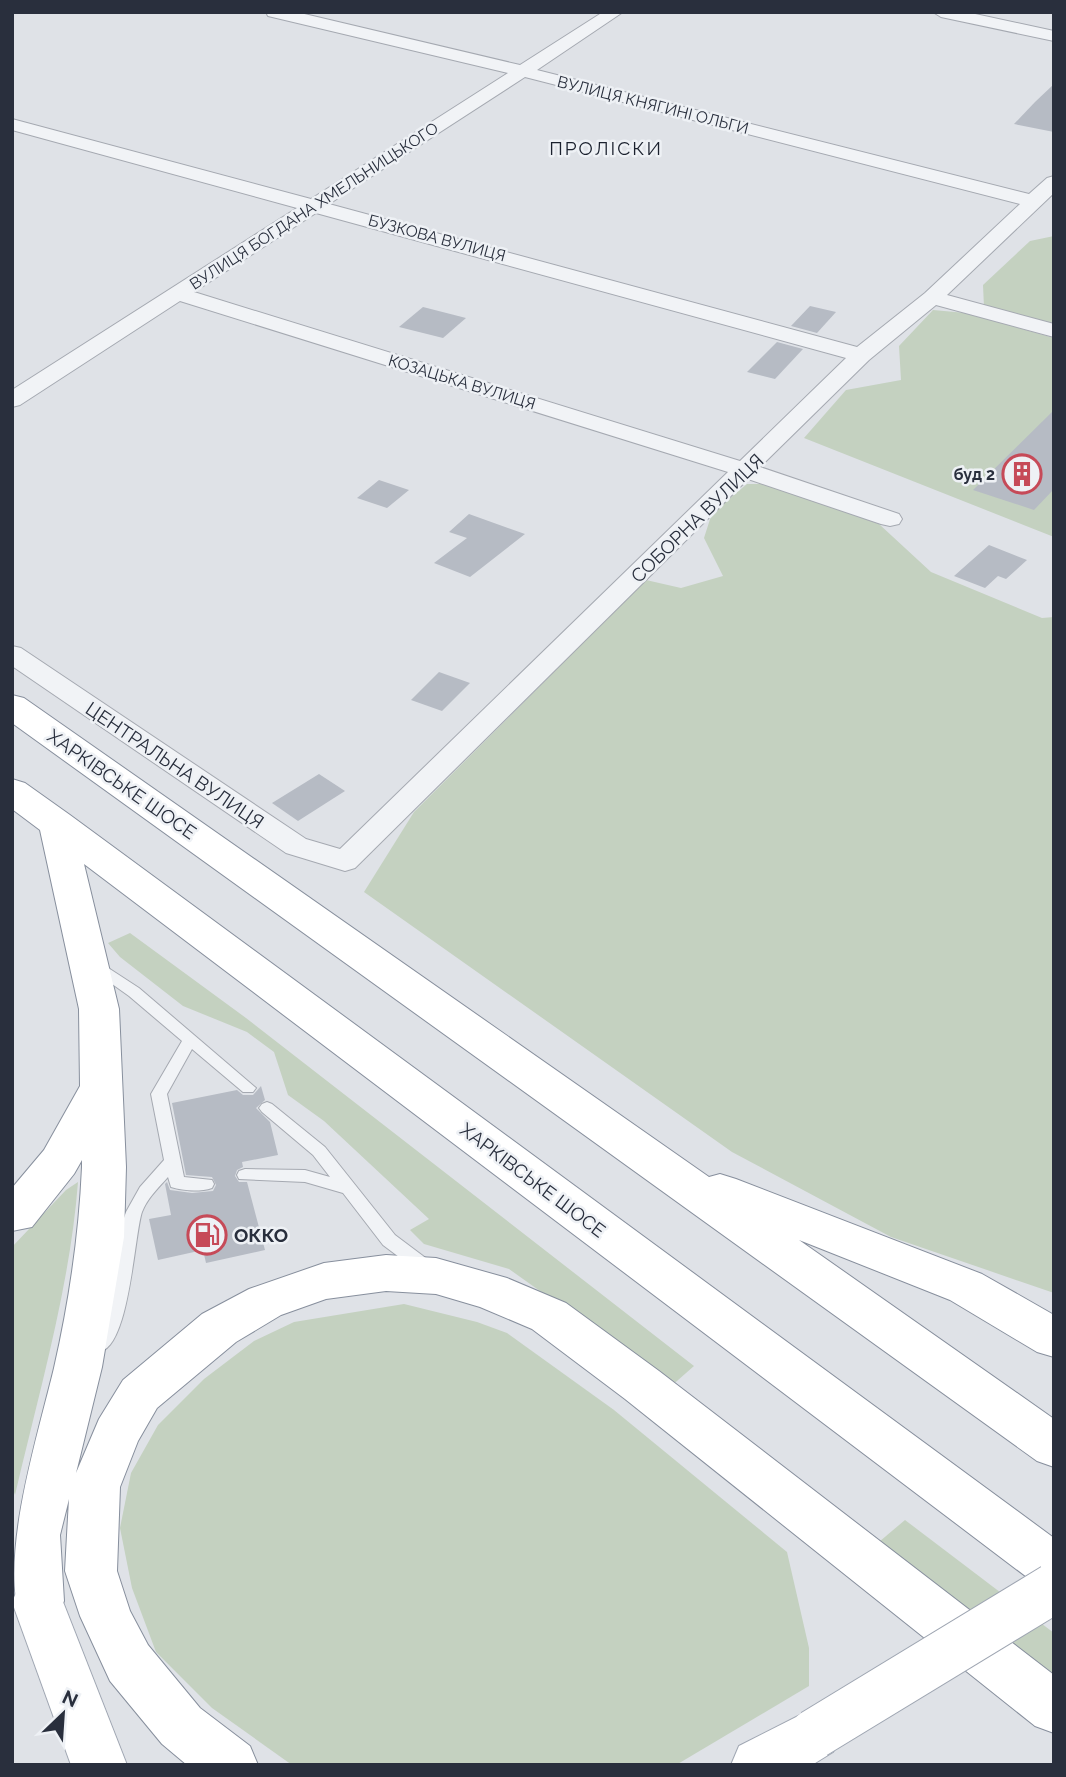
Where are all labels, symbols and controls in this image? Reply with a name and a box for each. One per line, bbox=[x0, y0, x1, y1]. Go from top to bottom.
street label: ВУЛИЦЯ КНЯГИНІ ОЛЬГИ bbox=[555, 72, 751, 138]
street label: ВУЛИЦЯ БОГДАНА ХМЕЛЬНИЦЬКОГО bbox=[186, 118, 442, 294]
district label: ПРОЛІСКИ bbox=[549, 137, 663, 159]
street label: БУЗКОВА ВУЛИЦЯ bbox=[366, 211, 508, 265]
street label: КОЗАЦЬКА ВУЛИЦЯ bbox=[386, 351, 538, 413]
street label: СОБОРНА ВУЛИЦЯ bbox=[626, 449, 768, 587]
building icon: буд 2 bbox=[1001, 453, 1043, 495]
place label: буд 2 bbox=[954, 465, 995, 484]
street label: ЦЕНТРАЛЬНА ВУЛИЦЯ bbox=[82, 697, 268, 833]
street label: ХАРКІВСЬКЕ ШОСЕ bbox=[44, 724, 200, 844]
street label: ХАРКІВСЬКЕ ШОСЕ bbox=[456, 1118, 610, 1242]
fuel station icon: ОККО bbox=[186, 1214, 228, 1256]
place label: ОККО bbox=[234, 1224, 288, 1246]
north arrow bbox=[28, 1679, 98, 1749]
text: N bbox=[59, 1686, 81, 1712]

